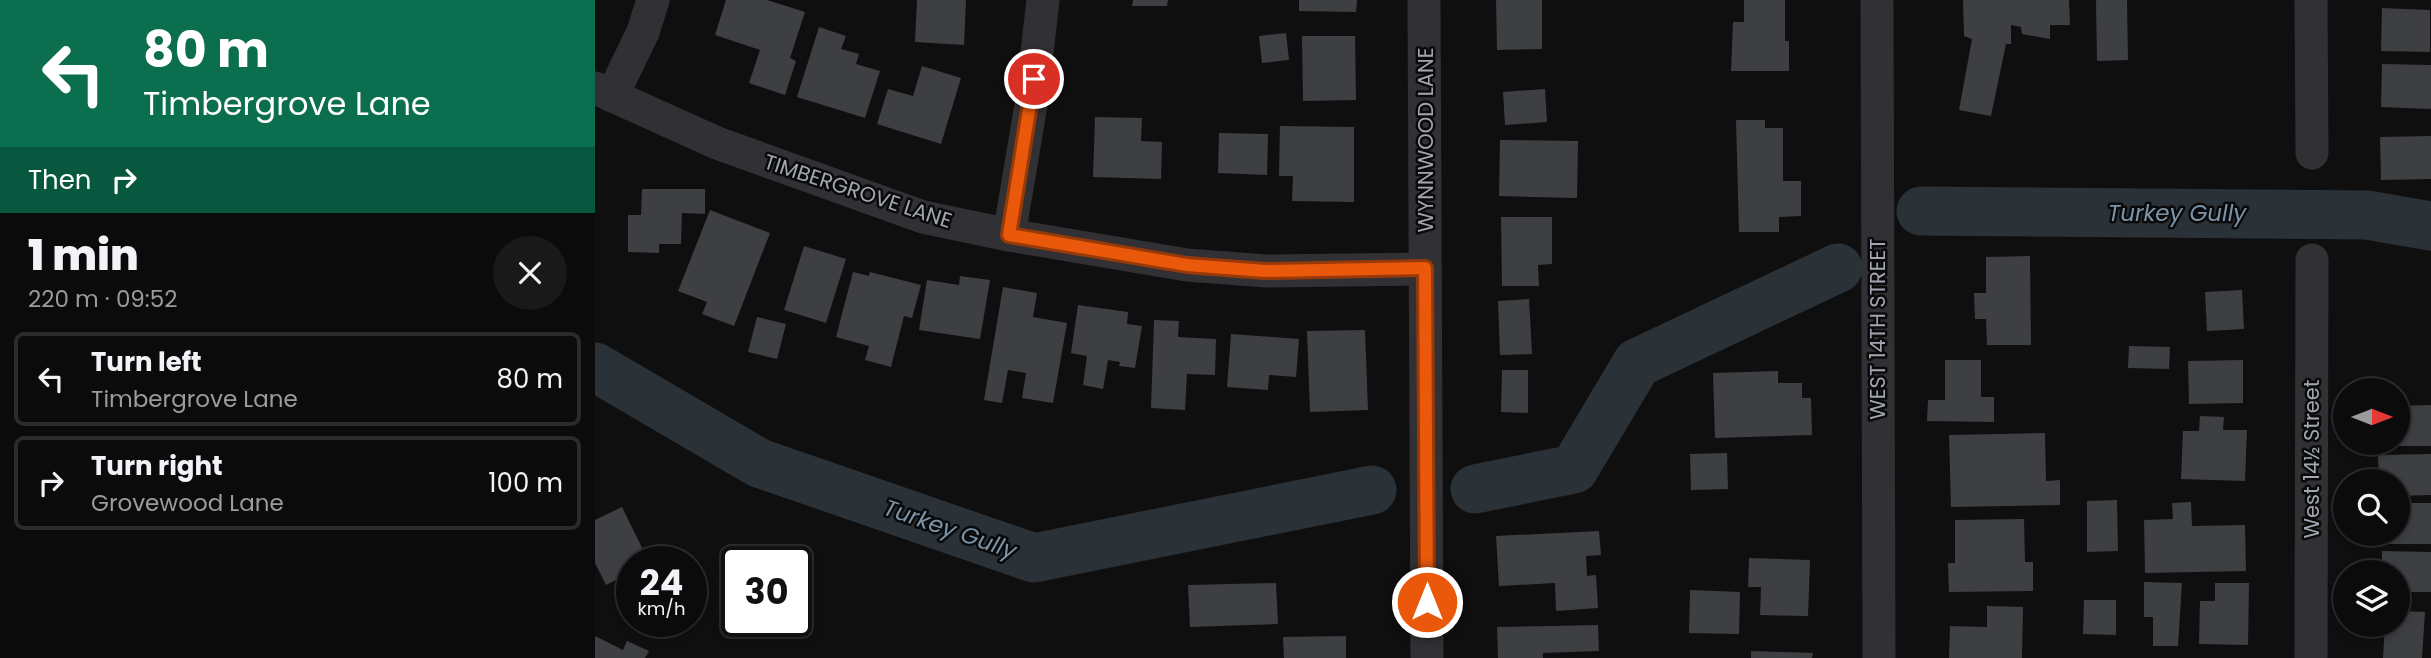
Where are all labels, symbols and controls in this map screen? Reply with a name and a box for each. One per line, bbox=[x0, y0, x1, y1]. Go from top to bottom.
text: 80 m bbox=[143, 16, 269, 84]
icon: left bbox=[28, 28, 119, 119]
street label: WYNNWOOD LANE bbox=[1411, 47, 1440, 233]
pin bbox=[1004, 49, 1064, 109]
icon: arrive bbox=[1015, 60, 1053, 98]
text: Timbergrove Lane bbox=[143, 81, 431, 126]
street label: TIMBERGROVE LANE bbox=[760, 147, 956, 235]
icon: right bbox=[105, 161, 143, 199]
text: Then bbox=[28, 162, 91, 198]
water label: Turkey Gully bbox=[2108, 197, 2247, 229]
text: 1 min bbox=[28, 226, 139, 285]
button: close bbox=[493, 236, 567, 310]
street label: WEST 14TH STREET bbox=[1863, 238, 1892, 420]
text: 220 m · 09:52 bbox=[28, 283, 177, 315]
text: Turn left bbox=[91, 344, 202, 380]
icon: left bbox=[32, 360, 70, 398]
text: 80 m bbox=[497, 361, 563, 397]
north arrow bbox=[2333, 378, 2410, 455]
map controls bbox=[2333, 378, 2410, 637]
street label: West 14½ Street bbox=[2297, 380, 2326, 538]
text: Timbergrove Lane bbox=[91, 383, 298, 415]
text: Turn right bbox=[91, 448, 223, 484]
icon: right bbox=[32, 464, 70, 502]
text: 100 m bbox=[488, 465, 563, 501]
button: search bbox=[2333, 469, 2410, 546]
text: Grovewood Lane bbox=[91, 487, 284, 519]
water label: Turkey Gully bbox=[879, 491, 1022, 567]
speed limit sign: 30 bbox=[721, 546, 812, 637]
text: 24 bbox=[640, 558, 683, 607]
button: layers bbox=[2333, 560, 2410, 637]
position arrow bbox=[1390, 565, 1464, 639]
text: km/h bbox=[638, 596, 685, 621]

